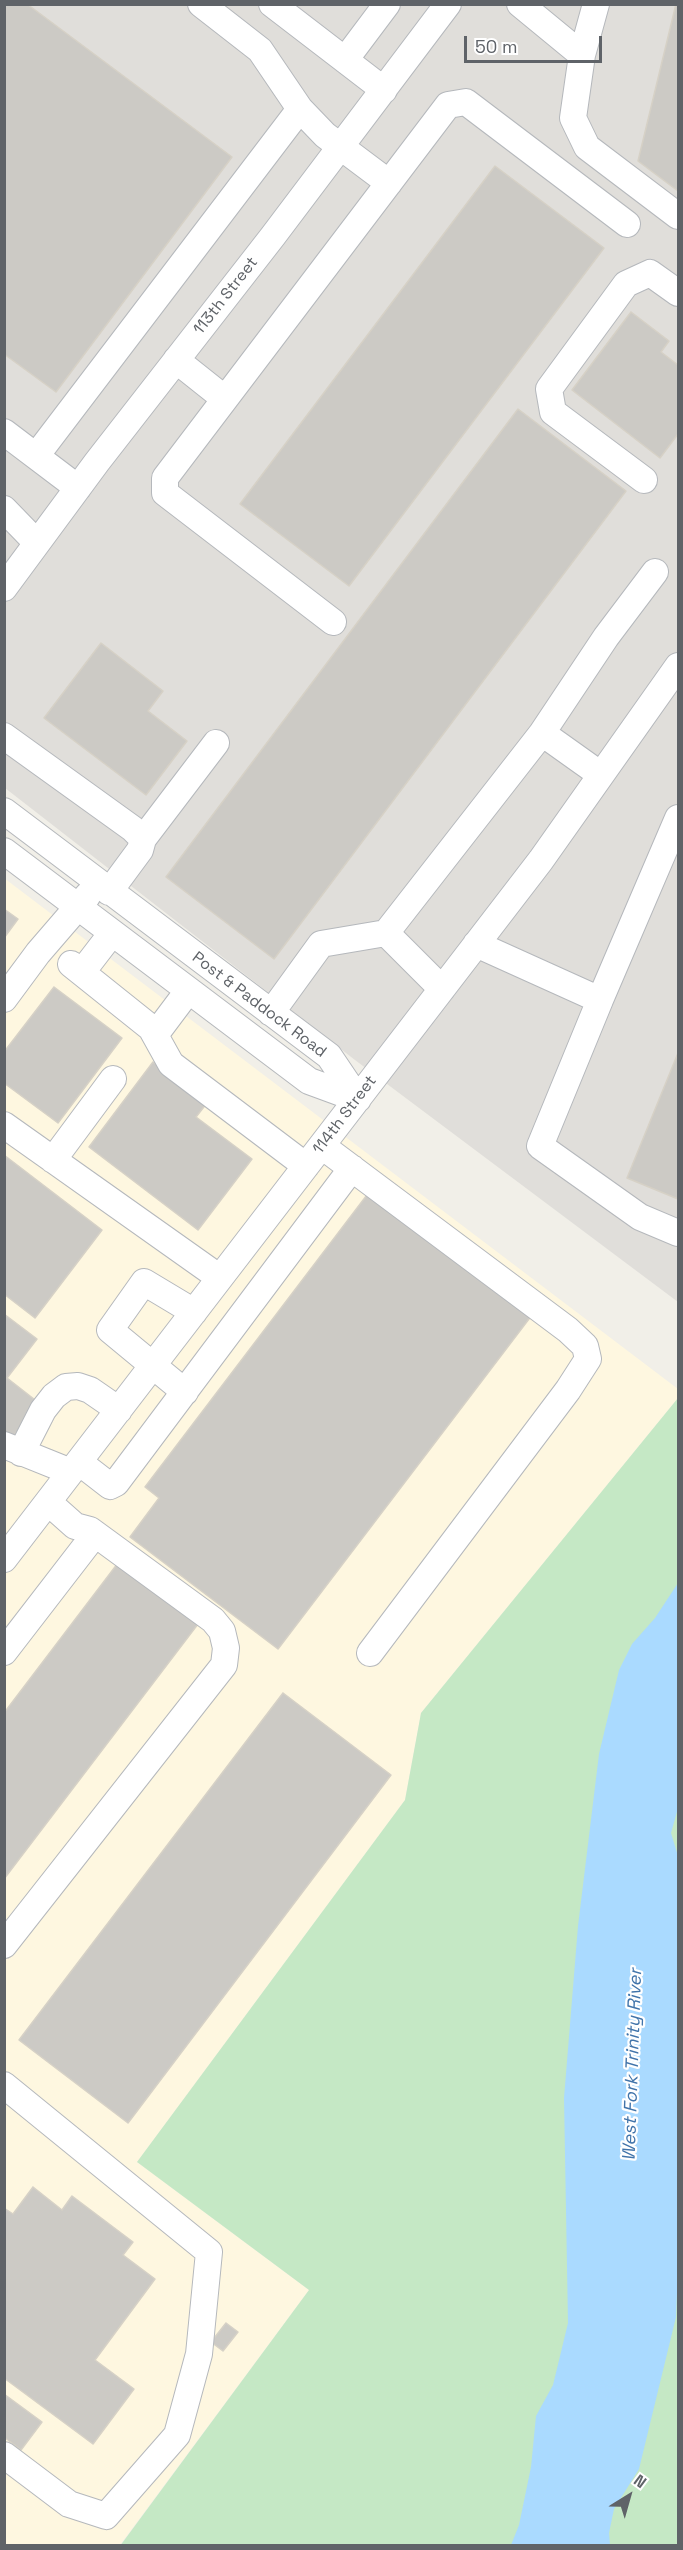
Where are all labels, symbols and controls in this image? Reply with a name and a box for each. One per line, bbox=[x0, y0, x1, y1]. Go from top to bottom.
scale bar bbox=[467, 24, 605, 62]
text: 50 m bbox=[475, 35, 517, 58]
street label: 113th Street bbox=[190, 253, 262, 339]
street label: Post & Paddock Road bbox=[188, 948, 330, 1062]
street label: 114th Street bbox=[309, 1072, 381, 1158]
water label: West Fork Trinity River bbox=[619, 1968, 647, 2162]
north arrow bbox=[599, 2466, 659, 2526]
text: N bbox=[630, 2470, 651, 2493]

